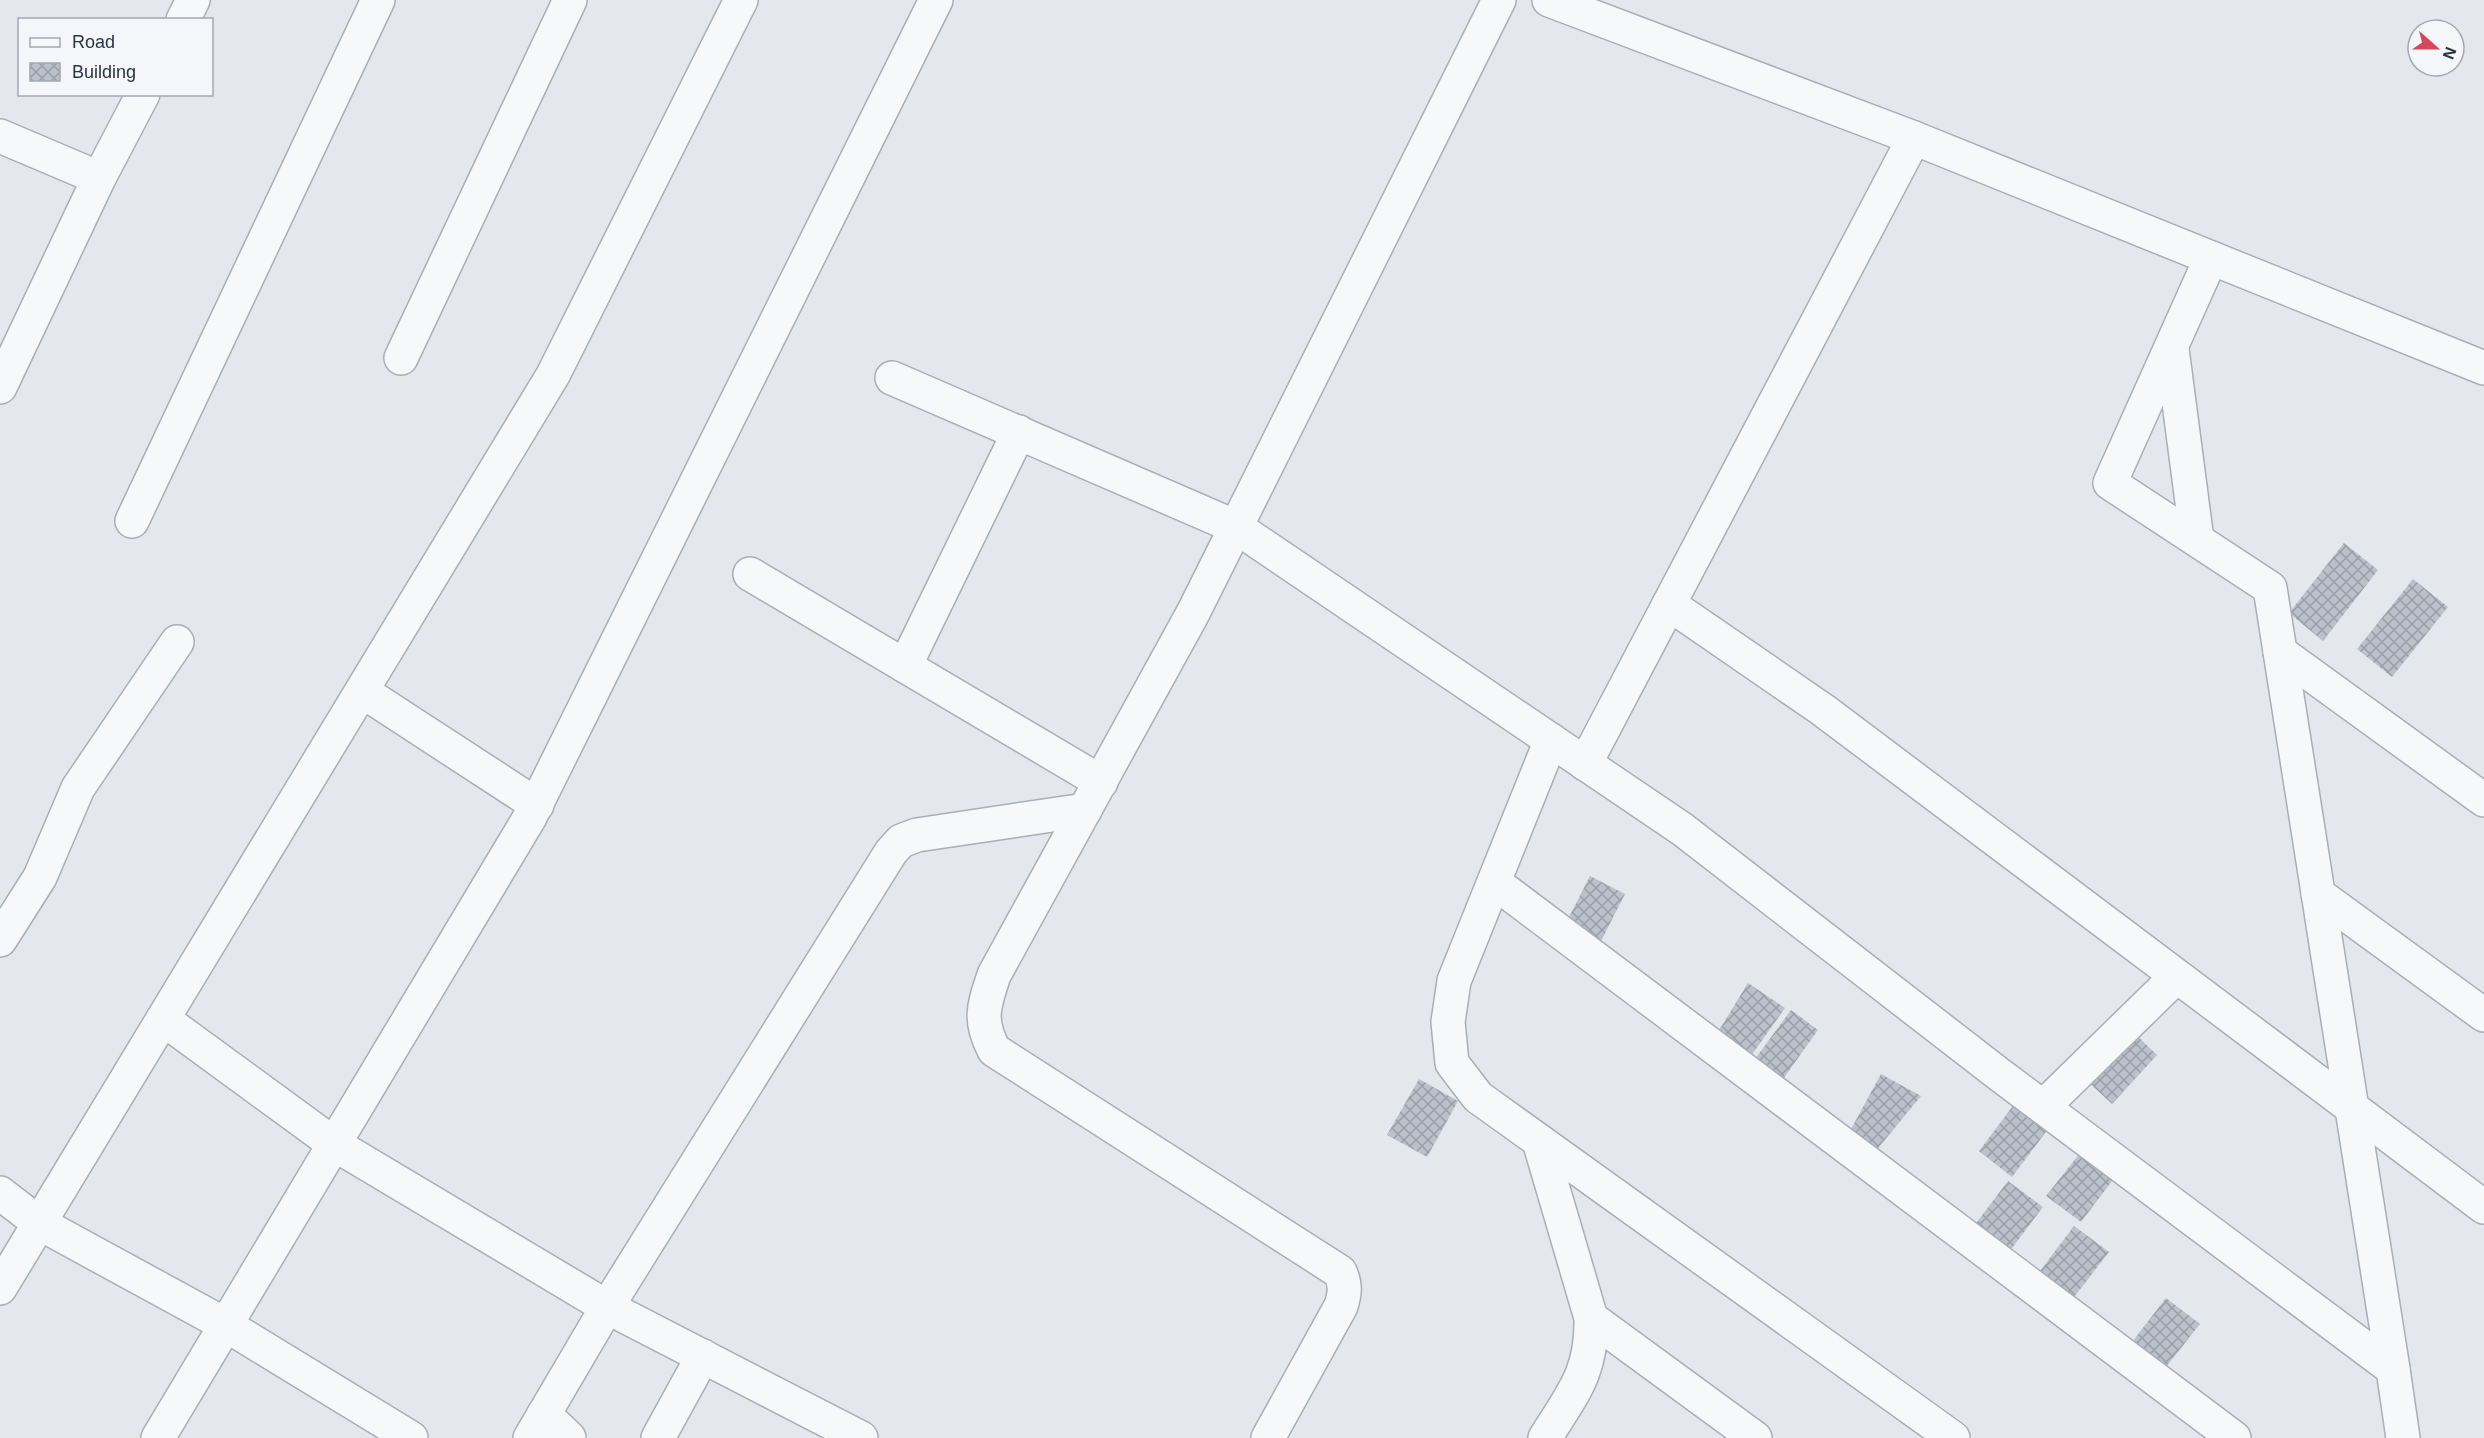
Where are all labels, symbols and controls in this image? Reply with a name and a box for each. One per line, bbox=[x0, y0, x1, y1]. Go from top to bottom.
legend bbox=[18, 18, 213, 96]
north arrow bbox=[2406, 18, 2466, 78]
text: Road bbox=[72, 32, 115, 52]
text: N bbox=[2440, 45, 2460, 62]
text: Building bbox=[72, 62, 136, 82]

